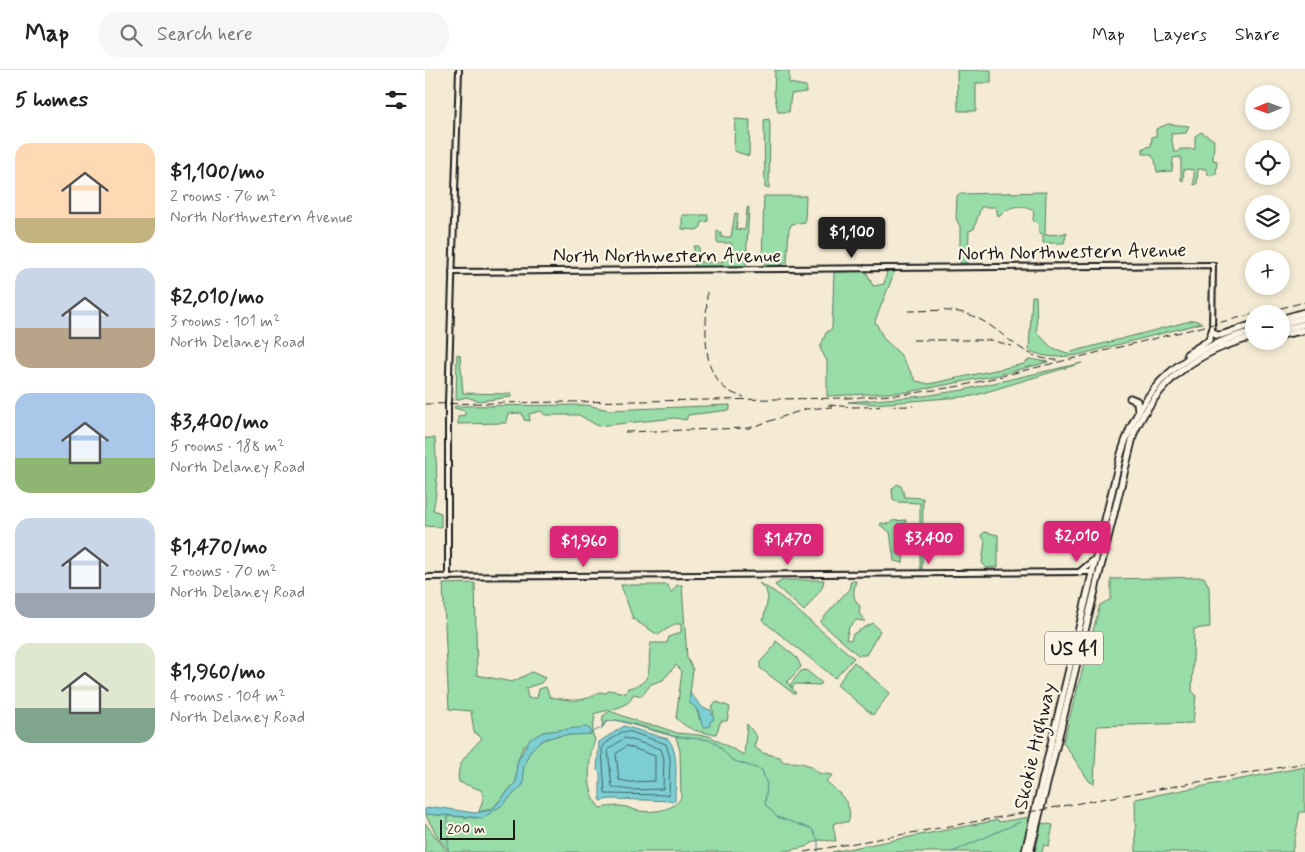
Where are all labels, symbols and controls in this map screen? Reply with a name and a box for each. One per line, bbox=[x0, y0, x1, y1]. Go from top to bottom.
search box bbox=[99, 12, 449, 57]
text: Map bbox=[25, 19, 69, 50]
icon: search bbox=[117, 21, 145, 49]
text: Search here bbox=[157, 22, 253, 47]
text: Map bbox=[1092, 23, 1125, 47]
text: Layers bbox=[1153, 23, 1207, 47]
text: Share bbox=[1235, 23, 1280, 47]
north arrow bbox=[1245, 85, 1290, 130]
map controls bbox=[1245, 85, 1290, 350]
text: 5 homes bbox=[15, 86, 88, 114]
icon: filters bbox=[382, 86, 410, 114]
button: locate bbox=[1245, 140, 1290, 185]
text: $1,100/mo bbox=[170, 158, 265, 186]
icon: home bbox=[55, 163, 115, 223]
text: 2 rooms · 76 m² bbox=[170, 186, 277, 207]
button: layers bbox=[1245, 195, 1290, 240]
text: North Northwestern Avenue bbox=[170, 207, 353, 228]
pin: $1,100 bbox=[811, 216, 893, 259]
text: $1,100 bbox=[829, 222, 875, 243]
street label: North Northwestern Avenue bbox=[958, 237, 1187, 268]
street label: North Northwestern Avenue bbox=[553, 243, 781, 270]
button: + bbox=[1245, 250, 1290, 295]
text: $2,010/mo bbox=[170, 283, 264, 311]
icon: home bbox=[55, 288, 115, 348]
button: − bbox=[1245, 305, 1290, 350]
text: 3 rooms · 101 m² bbox=[170, 311, 280, 332]
text: North Delaney Road bbox=[170, 332, 305, 353]
text: $3,400/mo bbox=[170, 408, 268, 436]
icon: home bbox=[55, 413, 115, 473]
text: 5 rooms · 188 m² bbox=[170, 436, 284, 457]
text: North Delaney Road bbox=[170, 457, 305, 478]
pin: $2,010 bbox=[1036, 520, 1118, 563]
pin: $3,400 bbox=[888, 522, 970, 565]
pin: $1,470 bbox=[747, 524, 829, 566]
pin: $1,960 bbox=[543, 526, 625, 568]
text: $2,010 bbox=[1054, 526, 1100, 547]
text: $3,400 bbox=[905, 528, 953, 549]
text: $1,470 bbox=[764, 529, 812, 550]
text: $1,960 bbox=[561, 531, 607, 552]
text: $1,470/mo bbox=[170, 533, 267, 561]
icon: home bbox=[55, 538, 115, 598]
text: 2 rooms · 70 m² bbox=[170, 561, 277, 582]
text: North Delaney Road bbox=[170, 582, 305, 603]
road number: US 41 bbox=[1045, 632, 1103, 664]
text: $1,960/mo bbox=[170, 658, 265, 686]
icon: home bbox=[55, 663, 115, 723]
street label: Skokie Highway bbox=[1008, 680, 1065, 813]
text: 4 rooms · 104 m² bbox=[170, 686, 285, 707]
text: North Delaney Road bbox=[170, 707, 305, 728]
scale bar bbox=[440, 817, 515, 840]
text: 200 m bbox=[447, 820, 485, 838]

